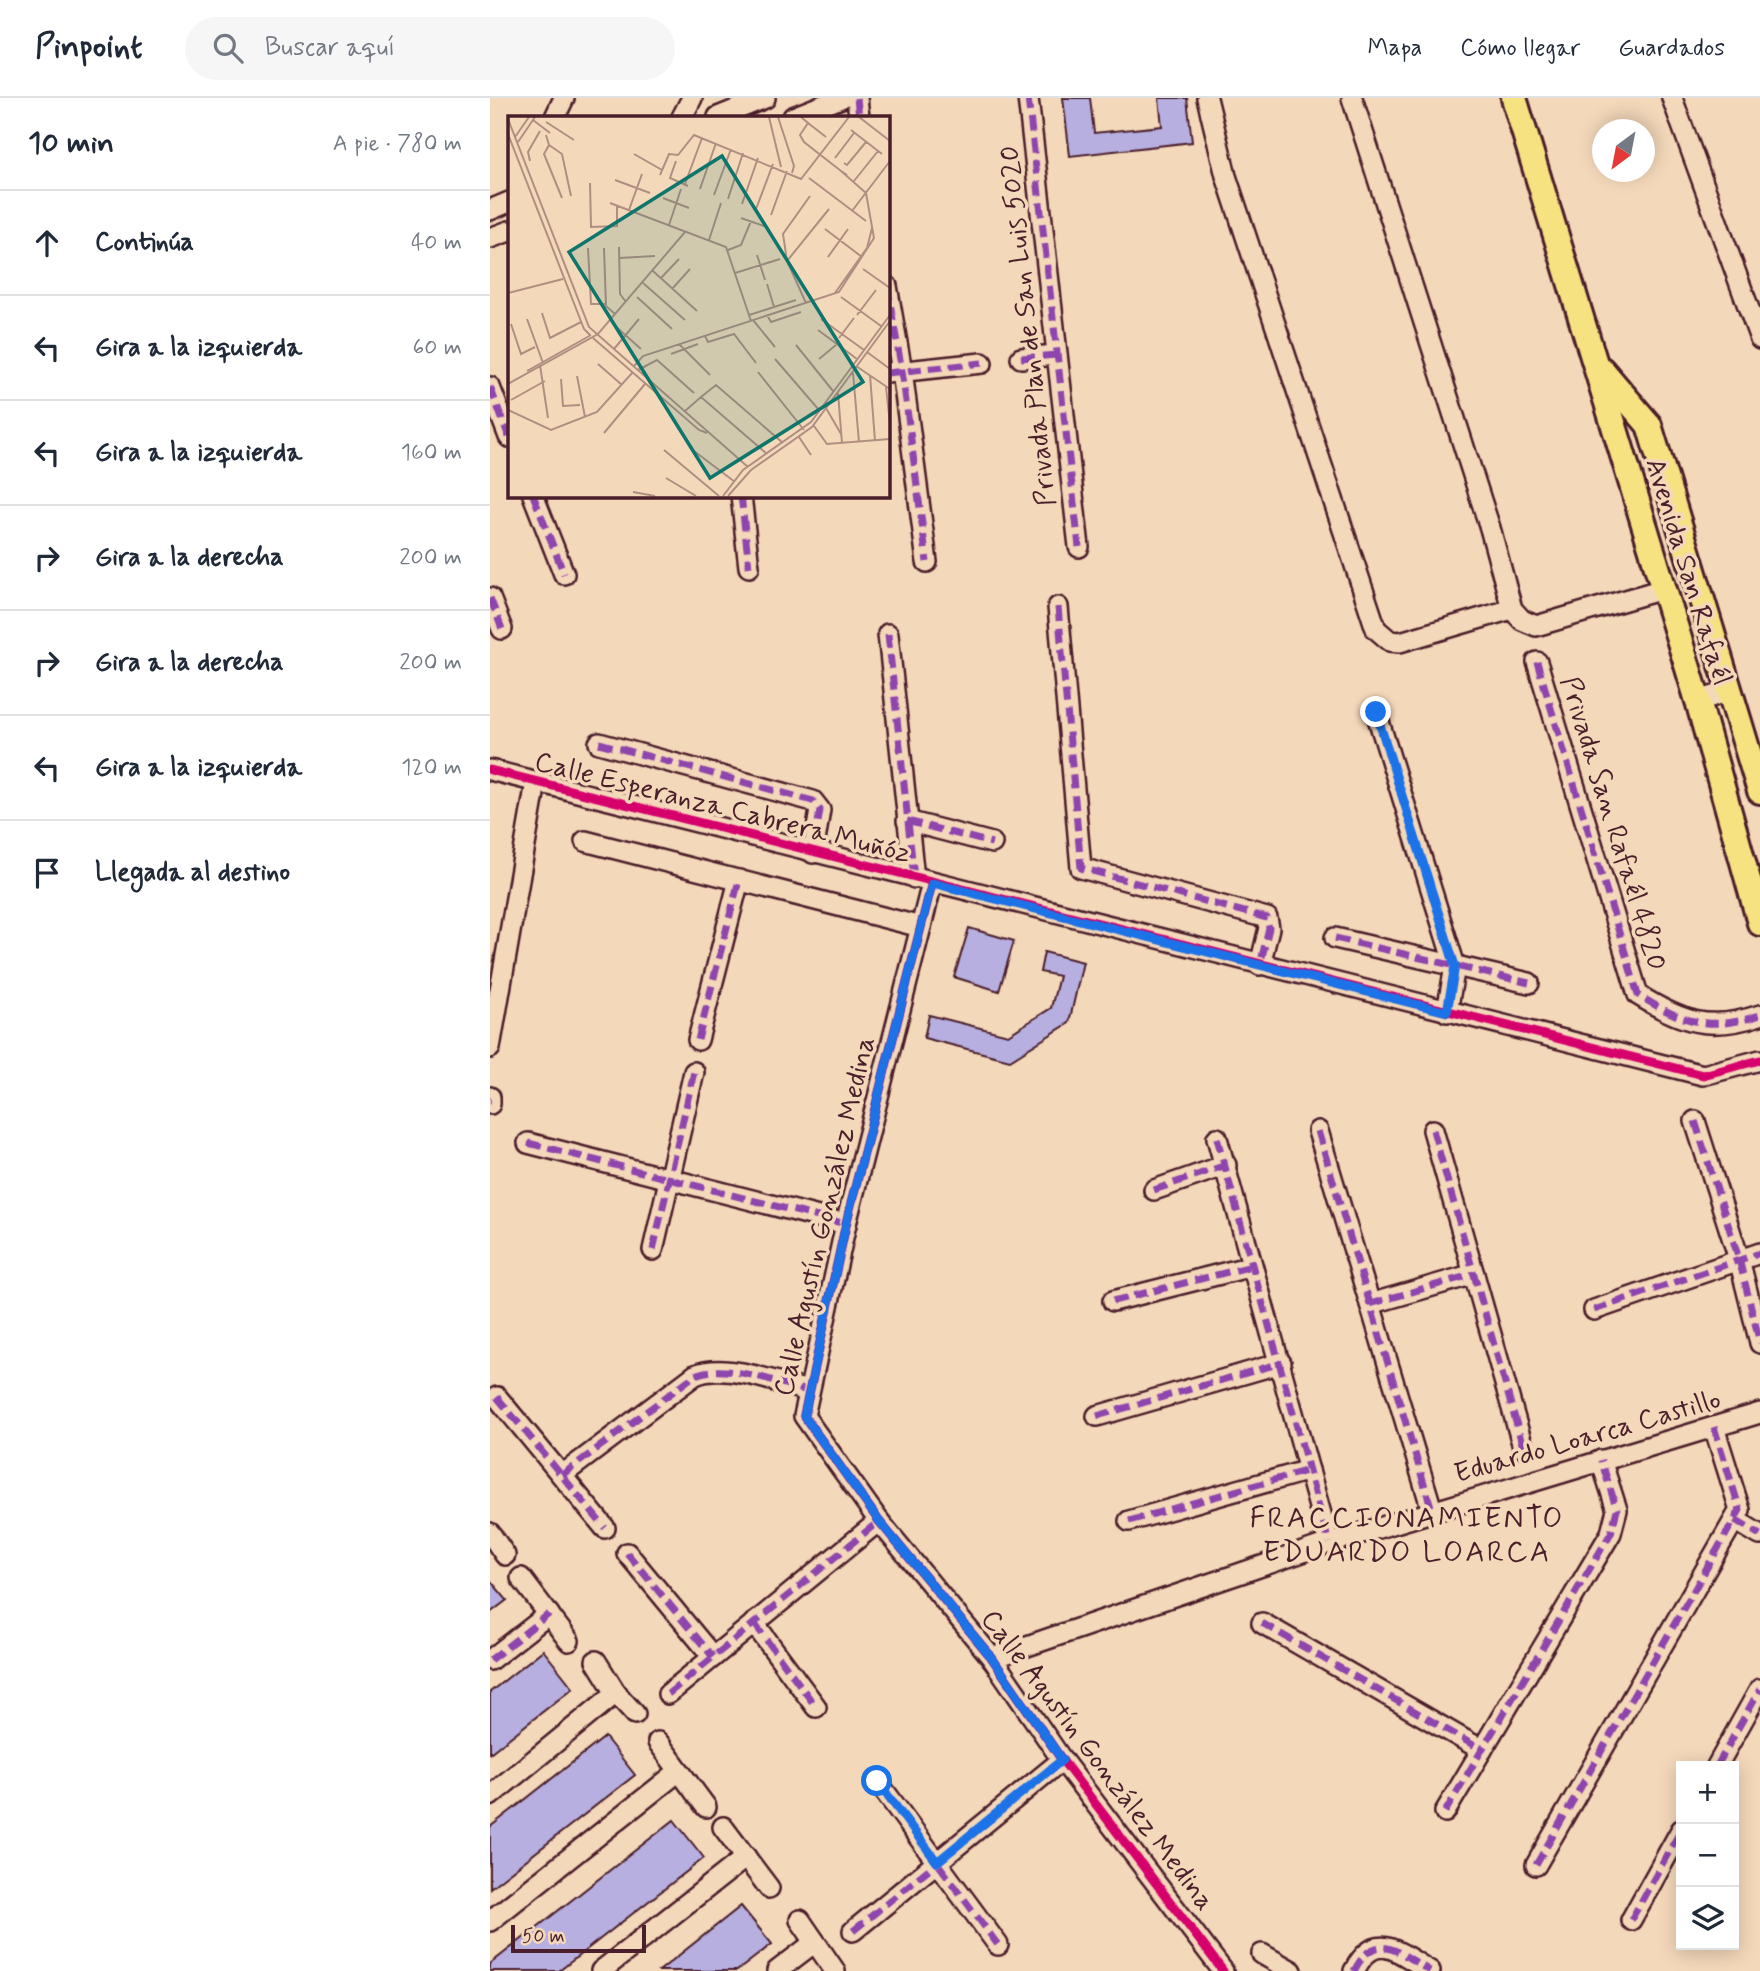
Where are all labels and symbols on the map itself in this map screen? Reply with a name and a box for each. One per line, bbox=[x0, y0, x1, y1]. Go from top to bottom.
inset map bbox=[508, 116, 889, 497]
north arrow bbox=[1592, 119, 1655, 182]
street label: Privada Plan de San Luis 5020 bbox=[991, 143, 1066, 508]
street label: Avenida San Rafaél bbox=[1635, 454, 1740, 690]
street label: Privada San Rafaél 4820 bbox=[1550, 672, 1675, 975]
route end bbox=[1360, 696, 1391, 727]
street label: Calle Esperanza Cabrera Muñóz bbox=[531, 744, 914, 873]
street label: Calle Agustín González Medina bbox=[766, 1033, 885, 1400]
street label: Eduardo Loarca Castillo bbox=[1450, 1382, 1725, 1493]
district label: FRACCIONAMIENTO EDUARDO LOARCA bbox=[1249, 1499, 1565, 1572]
street label: Calle Agustín González Medina bbox=[972, 1602, 1222, 1919]
route start bbox=[861, 1765, 892, 1796]
scale bar bbox=[511, 1922, 646, 1954]

